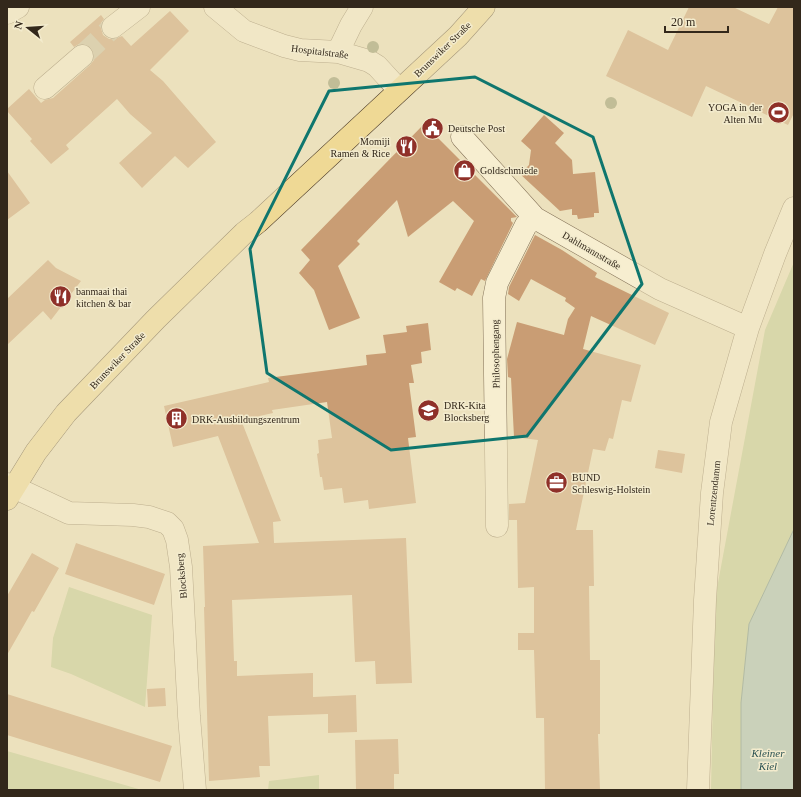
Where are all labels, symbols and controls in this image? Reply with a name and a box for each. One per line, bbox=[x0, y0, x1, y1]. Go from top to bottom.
north arrow bbox=[8, 8, 48, 48]
scale bar bbox=[665, 8, 728, 34]
text: 20 m bbox=[671, 15, 696, 29]
text: N bbox=[12, 19, 25, 31]
street label: Brunswiker Straße bbox=[412, 19, 473, 79]
street label: Hospitalstraße bbox=[291, 43, 350, 61]
sports icon: YOGA in der Alten Mu bbox=[765, 100, 791, 126]
place label: YOGA in der Alten Mu bbox=[708, 102, 763, 125]
public building icon: Deutsche Post bbox=[419, 115, 445, 141]
place label: Deutsche Post bbox=[448, 123, 505, 134]
restaurant icon: Momiji Ramen & Rice bbox=[393, 134, 419, 160]
place label: Momiji Ramen & Rice bbox=[331, 136, 391, 159]
shop icon: Goldschmiede bbox=[452, 157, 478, 183]
place label: Goldschmiede bbox=[480, 165, 538, 176]
street label: Dahlmannstraße bbox=[561, 229, 623, 272]
restaurant icon: banmaai thai kitchen & bar bbox=[47, 284, 73, 310]
place label: banmaai thai kitchen & bar bbox=[76, 286, 132, 309]
street label: Philosophengang bbox=[489, 319, 502, 389]
street label: Brunswiker Straße bbox=[87, 329, 148, 391]
school or university icon: DRK-Kita Blocksberg bbox=[415, 398, 441, 424]
place label: DRK-Kita Blocksberg bbox=[444, 400, 489, 423]
building icon: DRK-Ausbildungszentrum bbox=[164, 406, 190, 432]
place label: DRK-Ausbildungszentrum bbox=[192, 414, 300, 425]
street label: Lorentzendamm bbox=[705, 460, 722, 526]
office icon: BUND Schleswig-Holstein bbox=[543, 470, 569, 496]
place label: BUND Schleswig-Holstein bbox=[572, 472, 650, 495]
street label: Blocksberg bbox=[174, 553, 189, 599]
water label: Kleiner Kiel bbox=[751, 747, 785, 772]

